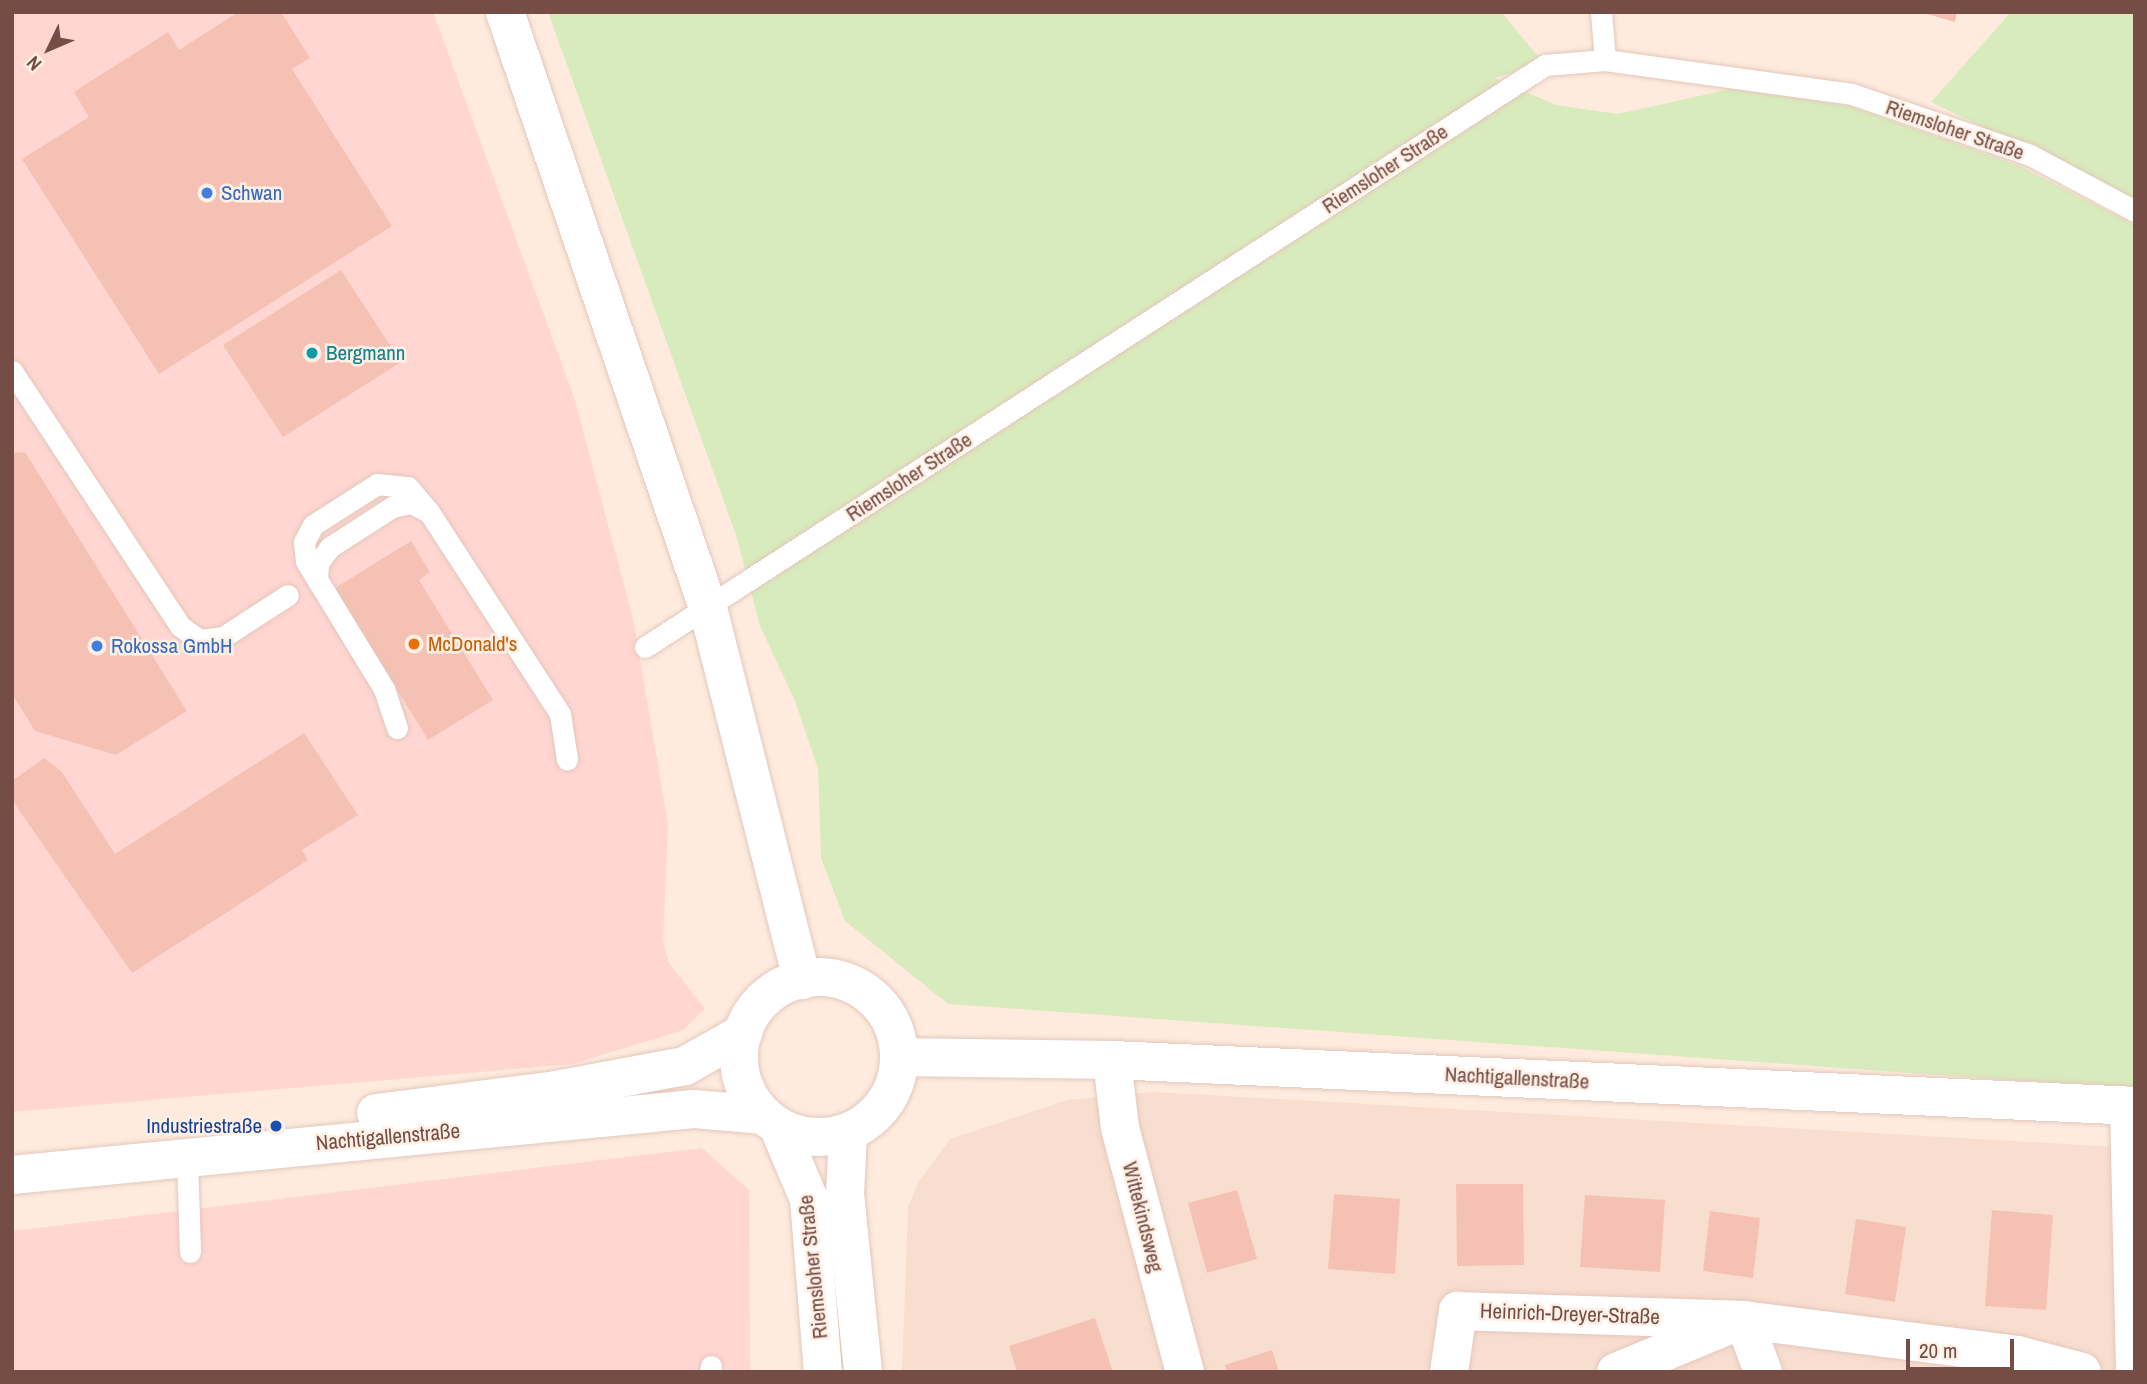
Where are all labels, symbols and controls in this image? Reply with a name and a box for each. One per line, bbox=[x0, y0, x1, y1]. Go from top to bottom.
north arrow bbox=[14, 14, 84, 84]
text: N bbox=[21, 51, 47, 77]
street label: Riemsloher Straße bbox=[1883, 95, 2027, 165]
street label: Riemsloher Straße bbox=[1318, 119, 1452, 219]
place label: Schwan bbox=[221, 180, 282, 206]
marker: Schwan bbox=[199, 185, 215, 201]
place label: Bergmann bbox=[326, 340, 405, 366]
marker: Bergmann bbox=[304, 345, 320, 361]
street label: Riemsloher Straße bbox=[842, 427, 976, 527]
place label: McDonald's bbox=[428, 631, 517, 657]
place label: Rokossa GmbH bbox=[111, 633, 233, 659]
marker: McDonald's bbox=[406, 636, 422, 652]
marker: Rokossa GmbH bbox=[89, 638, 105, 654]
street label: Nachtigallenstraße bbox=[1444, 1062, 1590, 1094]
place label: Industriestraße bbox=[146, 1113, 262, 1139]
marker: Industriestraße bbox=[268, 1118, 284, 1134]
street label: Nachtigallenstraße bbox=[315, 1118, 461, 1156]
street label: Wittekindsweg bbox=[1117, 1159, 1169, 1275]
street label: Riemsloher Straße bbox=[793, 1194, 833, 1340]
street label: Heinrich-Dreyer-Straße bbox=[1480, 1298, 1660, 1330]
scale bar bbox=[1909, 1324, 2018, 1368]
text: 20 m bbox=[1919, 1336, 1957, 1365]

